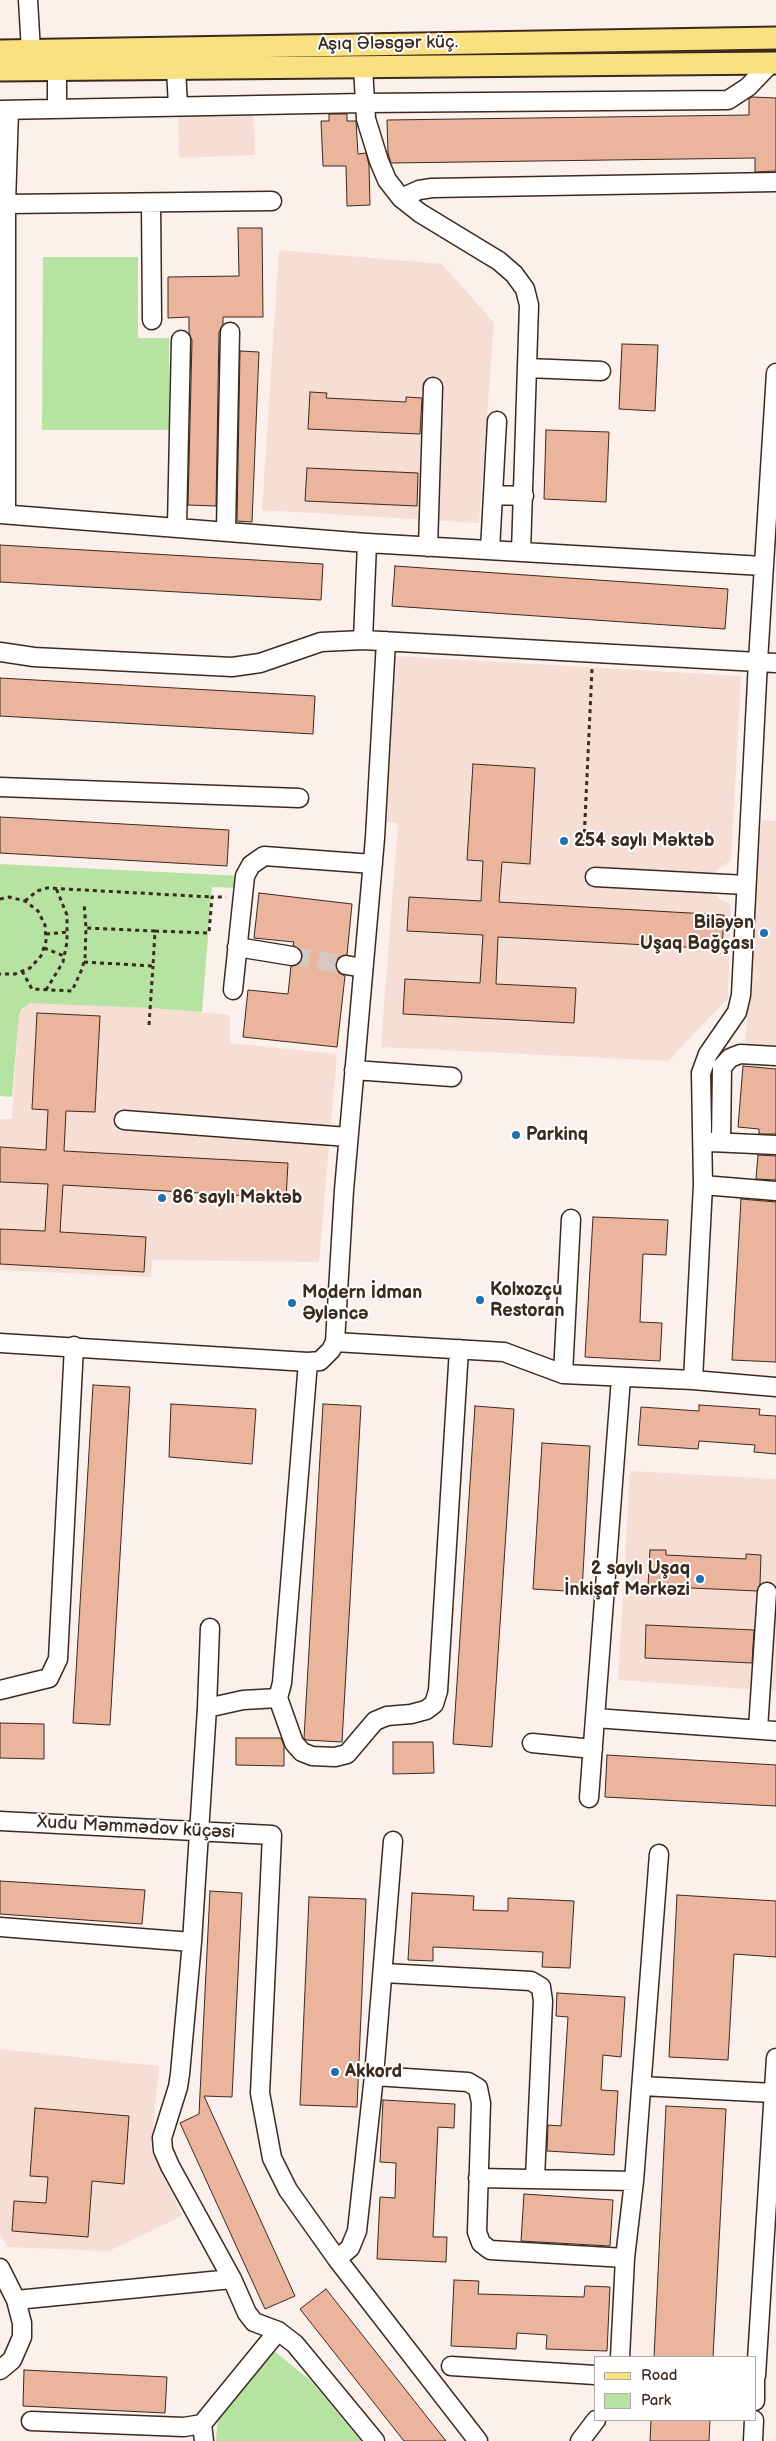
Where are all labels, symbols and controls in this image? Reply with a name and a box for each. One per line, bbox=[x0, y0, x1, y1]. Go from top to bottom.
street label: Aşıq Ələsgər küç. bbox=[318, 32, 458, 56]
place label: 254 saylı Məktəb bbox=[574, 830, 714, 852]
marker: 254 saylı Məktəb bbox=[558, 835, 570, 847]
place label: Biləyən Uşaq Bağçası bbox=[640, 912, 754, 954]
marker: Biləyən Uşaq Bağçası bbox=[758, 927, 770, 939]
place label: Parkinq bbox=[526, 1124, 588, 1146]
marker: Parkinq bbox=[510, 1129, 522, 1141]
place label: 86 saylı Məktəb bbox=[172, 1187, 302, 1209]
marker: 86 saylı Məktəb bbox=[156, 1192, 168, 1204]
place label: Kolxozçu Restoran bbox=[490, 1279, 565, 1322]
place label: Modern İdman Əyləncə bbox=[302, 1282, 422, 1325]
marker: Kolxozçu Restoran bbox=[474, 1294, 486, 1306]
marker: Modern İdman Əyləncə bbox=[286, 1297, 298, 1309]
place label: 2 saylı Uşaq İnkişaf Mərkəzi bbox=[564, 1558, 690, 1600]
marker: 2 saylı Uşaq İnkişaf Mərkəzi bbox=[694, 1573, 706, 1585]
street label: Xudu Məmmədov küçəsi bbox=[36, 1812, 236, 1844]
place label: Akkord bbox=[345, 2061, 402, 2083]
marker: Akkord bbox=[329, 2066, 341, 2078]
legend bbox=[594, 2356, 756, 2421]
text: Road bbox=[641, 2366, 677, 2385]
text: Park bbox=[641, 2391, 671, 2410]

